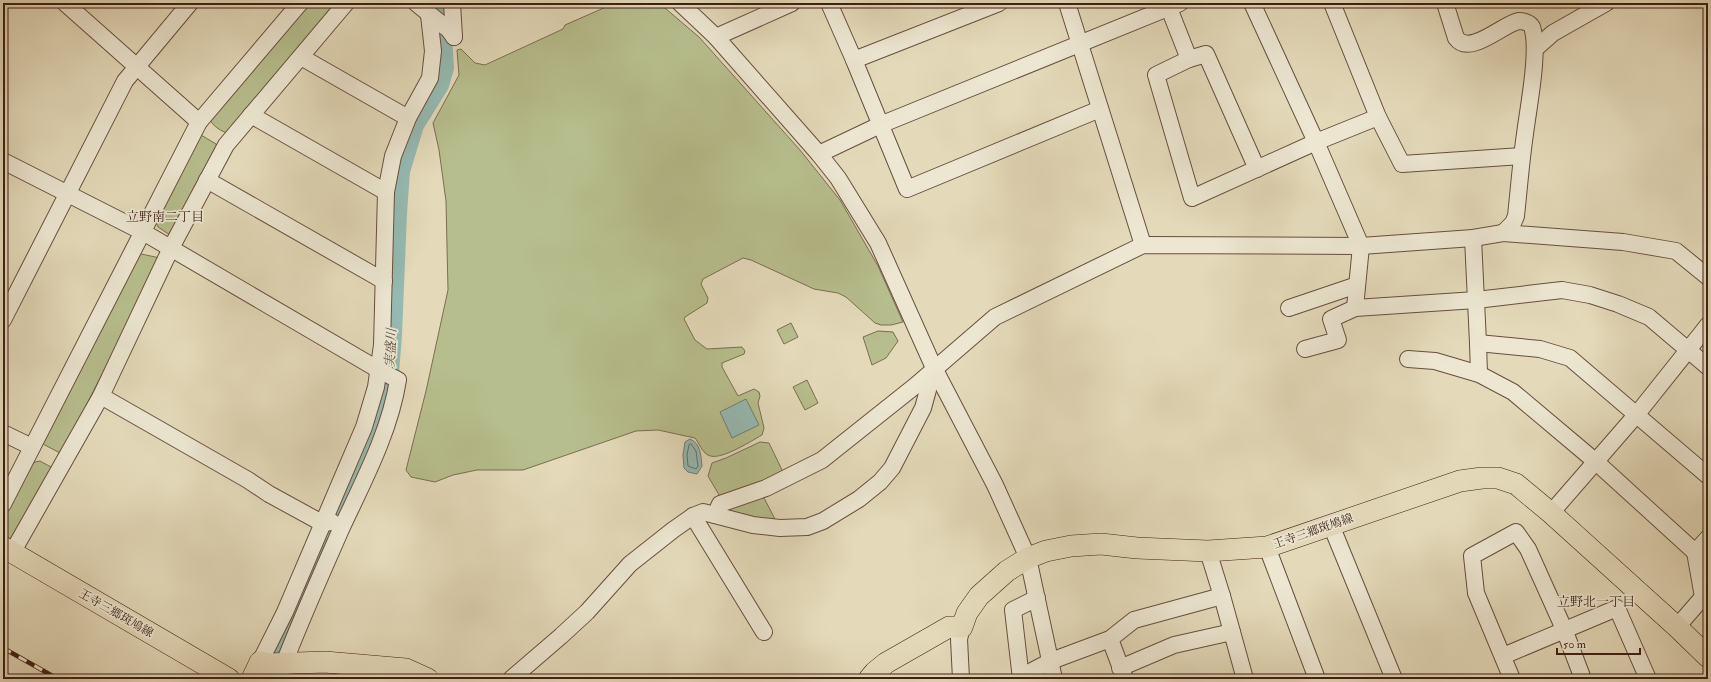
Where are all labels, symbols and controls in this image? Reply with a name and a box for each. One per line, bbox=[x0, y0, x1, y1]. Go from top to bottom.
district label: 立野南二丁目 bbox=[126, 209, 204, 225]
water label: 実盛川 bbox=[382, 326, 400, 368]
street label: 王寺三郷斑鳩線 bbox=[1271, 511, 1355, 552]
street label: 王寺三郷斑鳩線 bbox=[76, 586, 156, 641]
district label: 立野北一丁目 bbox=[1557, 594, 1635, 610]
scale bar bbox=[1557, 630, 1640, 656]
text: 50 m bbox=[1563, 637, 1587, 652]

